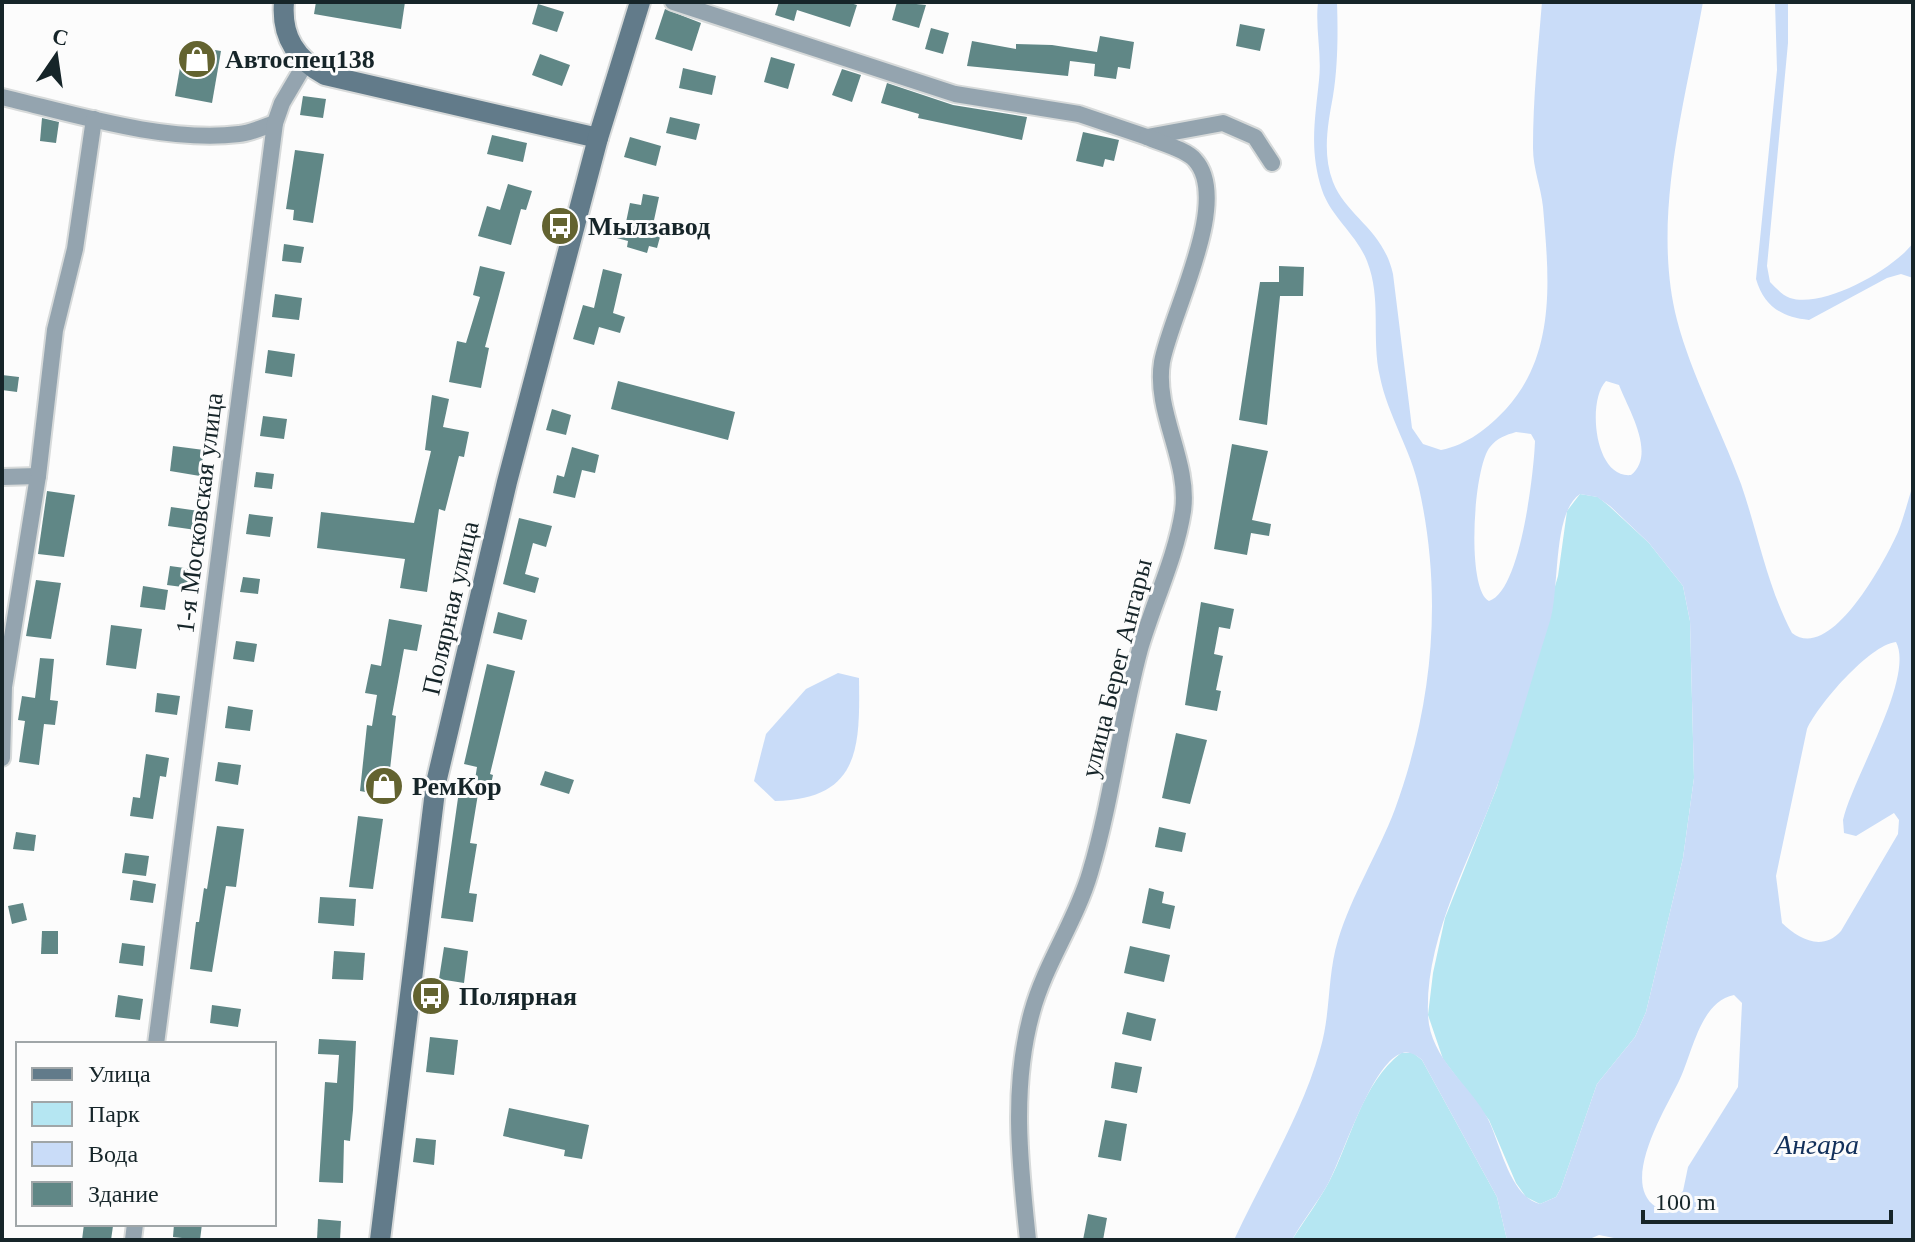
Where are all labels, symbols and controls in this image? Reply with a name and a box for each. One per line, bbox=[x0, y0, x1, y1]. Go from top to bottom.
north arrow bbox=[16, 16, 96, 96]
text: С bbox=[50, 23, 71, 51]
shop icon: Автоспец138 bbox=[176, 38, 218, 80]
place label: Автоспец138 bbox=[225, 45, 375, 74]
bus stop icon: Мылзавод bbox=[539, 205, 581, 247]
place label: Мылзавод bbox=[588, 212, 710, 241]
street label: 1-я Московская улица bbox=[170, 391, 229, 635]
street label: Полярная улица bbox=[416, 518, 485, 698]
street label: улица Берег Ангары bbox=[1075, 556, 1158, 780]
shop icon: РемКор bbox=[363, 765, 405, 807]
place label: РемКор bbox=[412, 772, 502, 801]
bus stop icon: Полярная bbox=[410, 975, 452, 1017]
place label: Полярная bbox=[459, 982, 577, 1011]
legend bbox=[16, 1042, 276, 1226]
text: Улица bbox=[88, 1061, 151, 1087]
text: Парк bbox=[88, 1101, 140, 1127]
water label: Ангара bbox=[1773, 1129, 1859, 1160]
text: Вода bbox=[88, 1141, 139, 1167]
scale bar bbox=[1643, 1174, 1891, 1224]
text: Здание bbox=[88, 1181, 159, 1207]
text: 100 m bbox=[1655, 1189, 1716, 1215]

